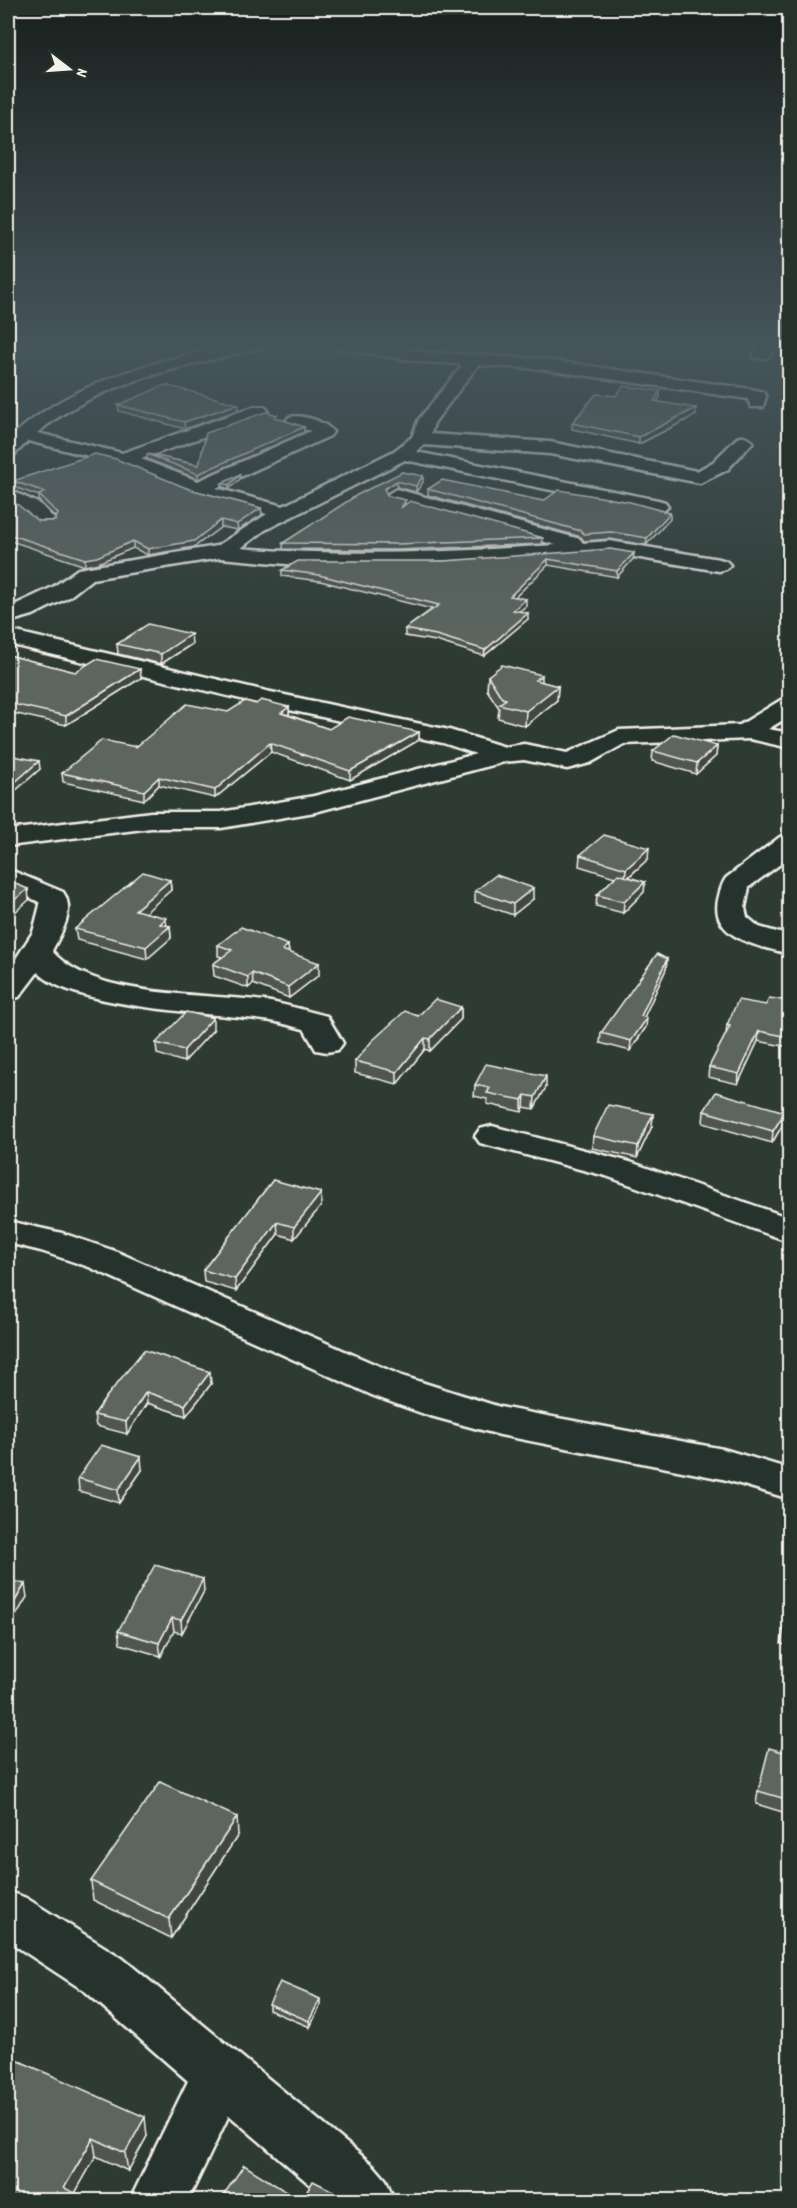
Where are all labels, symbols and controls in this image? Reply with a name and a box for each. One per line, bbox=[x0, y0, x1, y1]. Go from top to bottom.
north arrow bbox=[39, 39, 99, 99]
text: N bbox=[69, 66, 93, 80]

